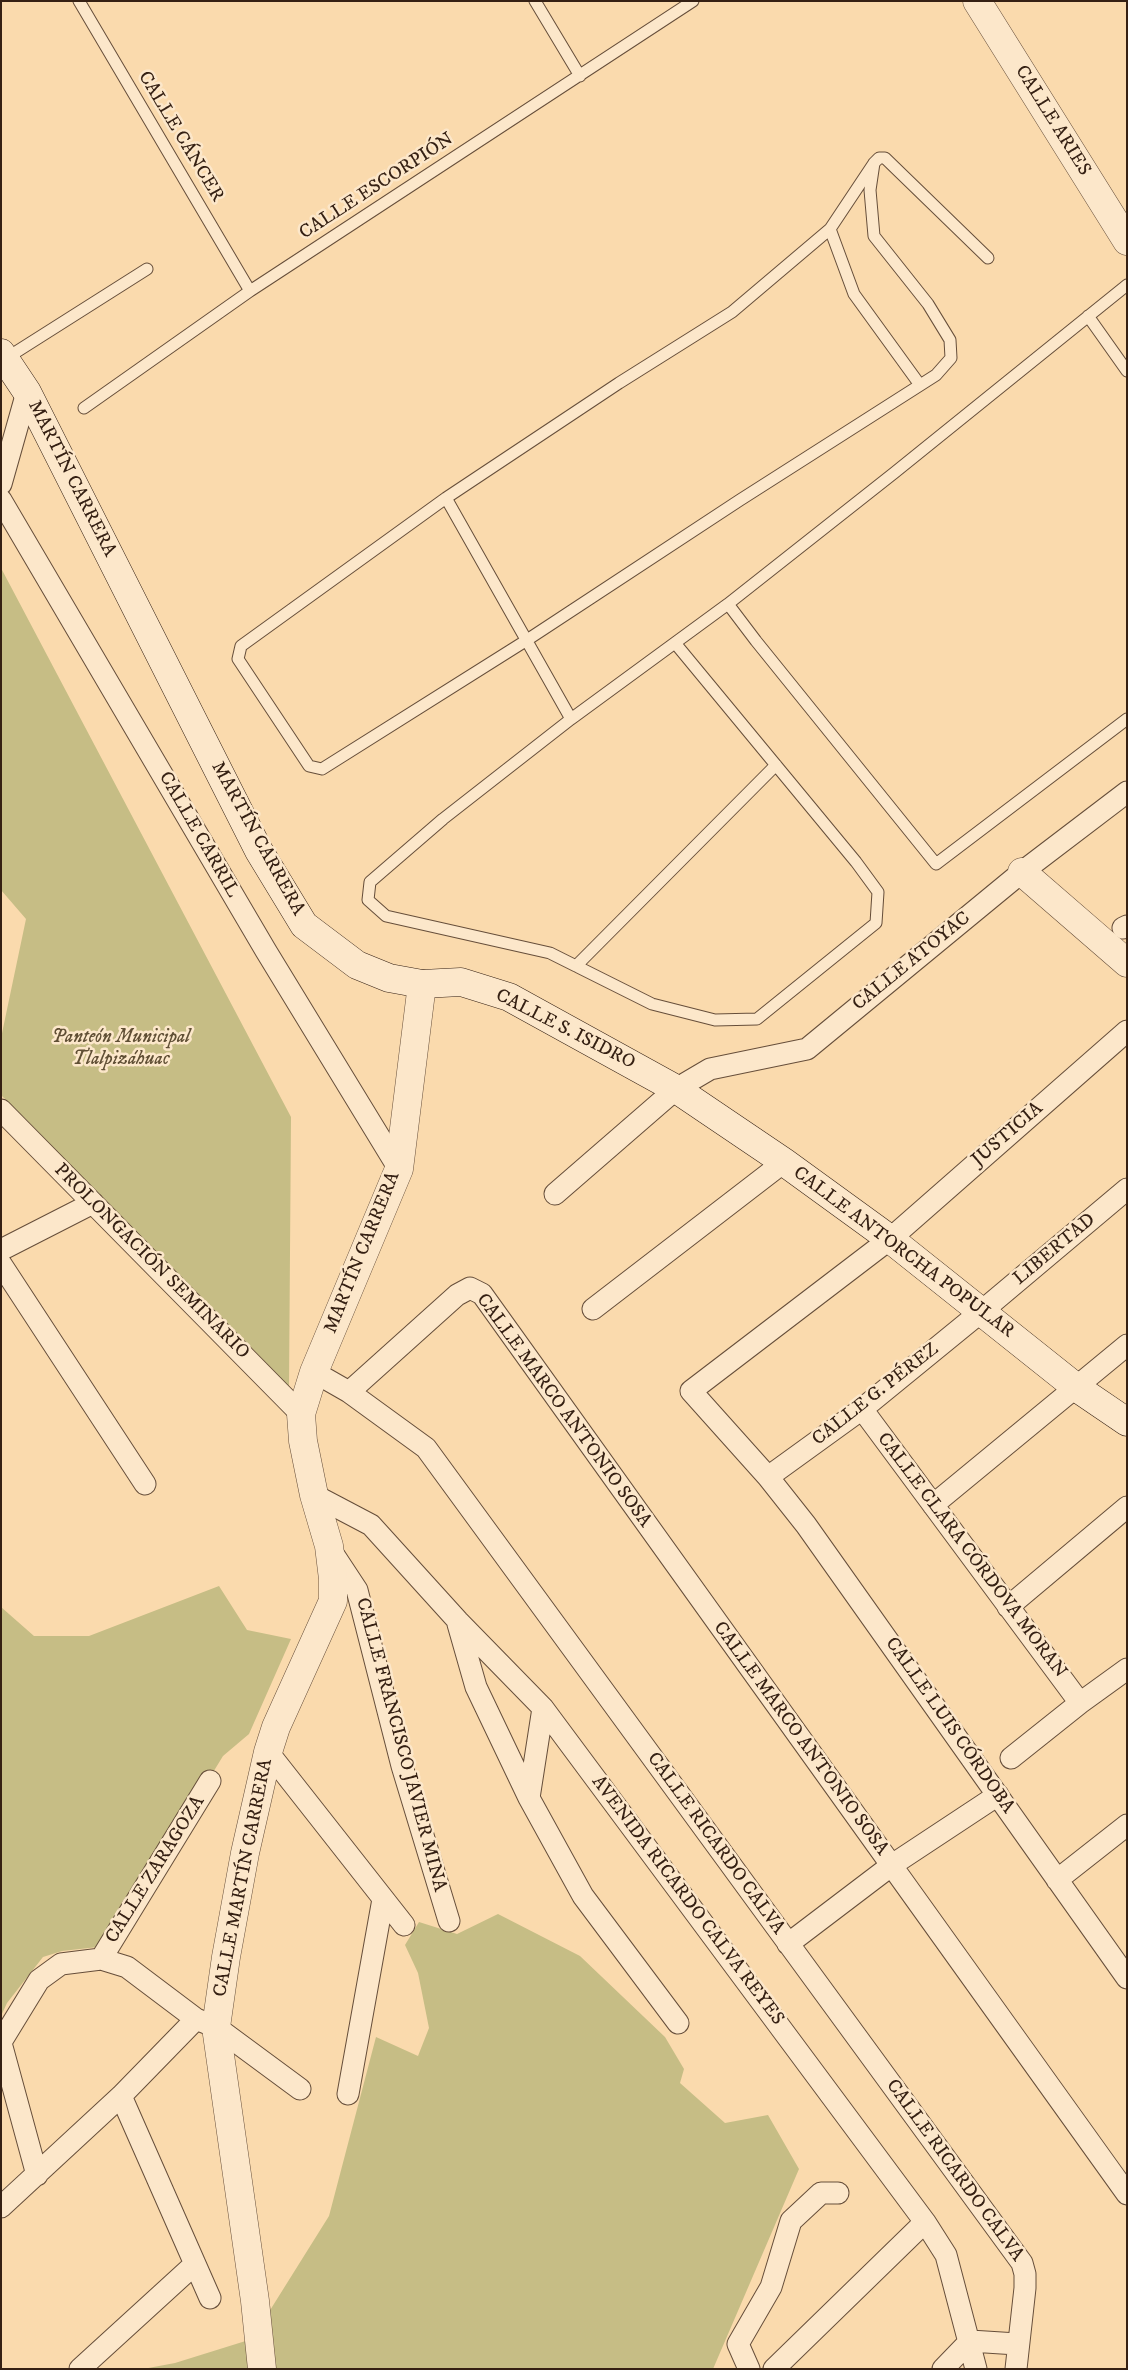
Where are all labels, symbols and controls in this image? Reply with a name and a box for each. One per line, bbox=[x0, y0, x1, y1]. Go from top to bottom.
street label: CALLE ARIES bbox=[1009, 62, 1095, 180]
street label: CALLE CÁNCER bbox=[132, 67, 228, 207]
street label: CALLE ESCORPIÓN bbox=[296, 129, 458, 245]
street label: MARTÍN CARRERA bbox=[22, 397, 120, 561]
street label: MARTÍN CARRERA bbox=[205, 758, 309, 920]
street label: CALLE CARRIL bbox=[153, 768, 243, 902]
street label: CALLE ATOYAC bbox=[849, 908, 975, 1016]
street label: CALLE S. ISIDRO bbox=[491, 985, 639, 1075]
park label: Panteón Municipal Tlalpizáhuac bbox=[52, 1027, 190, 1071]
street label: JUSTICIA bbox=[968, 1098, 1048, 1172]
street label: PROLONGACIÓN SEMINARIO bbox=[49, 1160, 253, 1364]
street label: CALLE ANTORCHA POPULAR bbox=[788, 1162, 1018, 1344]
street label: MARTÍN CARRERA bbox=[320, 1169, 406, 1337]
street label: LIBERTAD bbox=[1009, 1209, 1101, 1291]
street label: CALLE MARCO ANTONIO SOSA bbox=[471, 1290, 655, 1532]
street label: CALLE G. PÉREZ bbox=[808, 1339, 944, 1451]
street label: CALLE CLARA CÓRDOVA MORAN bbox=[871, 1429, 1071, 1683]
street label: CALLE FRANCISCO JAVIER MINA bbox=[350, 1596, 450, 1894]
street label: CALLE MARCO ANTONIO SOSA bbox=[708, 1618, 892, 1860]
street label: CALLE LUIS CÓRDOBA bbox=[880, 1634, 1018, 1818]
street label: CALLE RICARDO CALVA bbox=[641, 1748, 789, 1940]
street label: CALLE MARTÍN CARRERA bbox=[210, 1757, 278, 1999]
street label: AVENIDA RICARDO CALVA REYES bbox=[586, 1772, 788, 2030]
street label: CALLE ZARAGOZA bbox=[101, 1792, 211, 1948]
street label: CALLE RICARDO CALVA bbox=[880, 2075, 1028, 2267]

